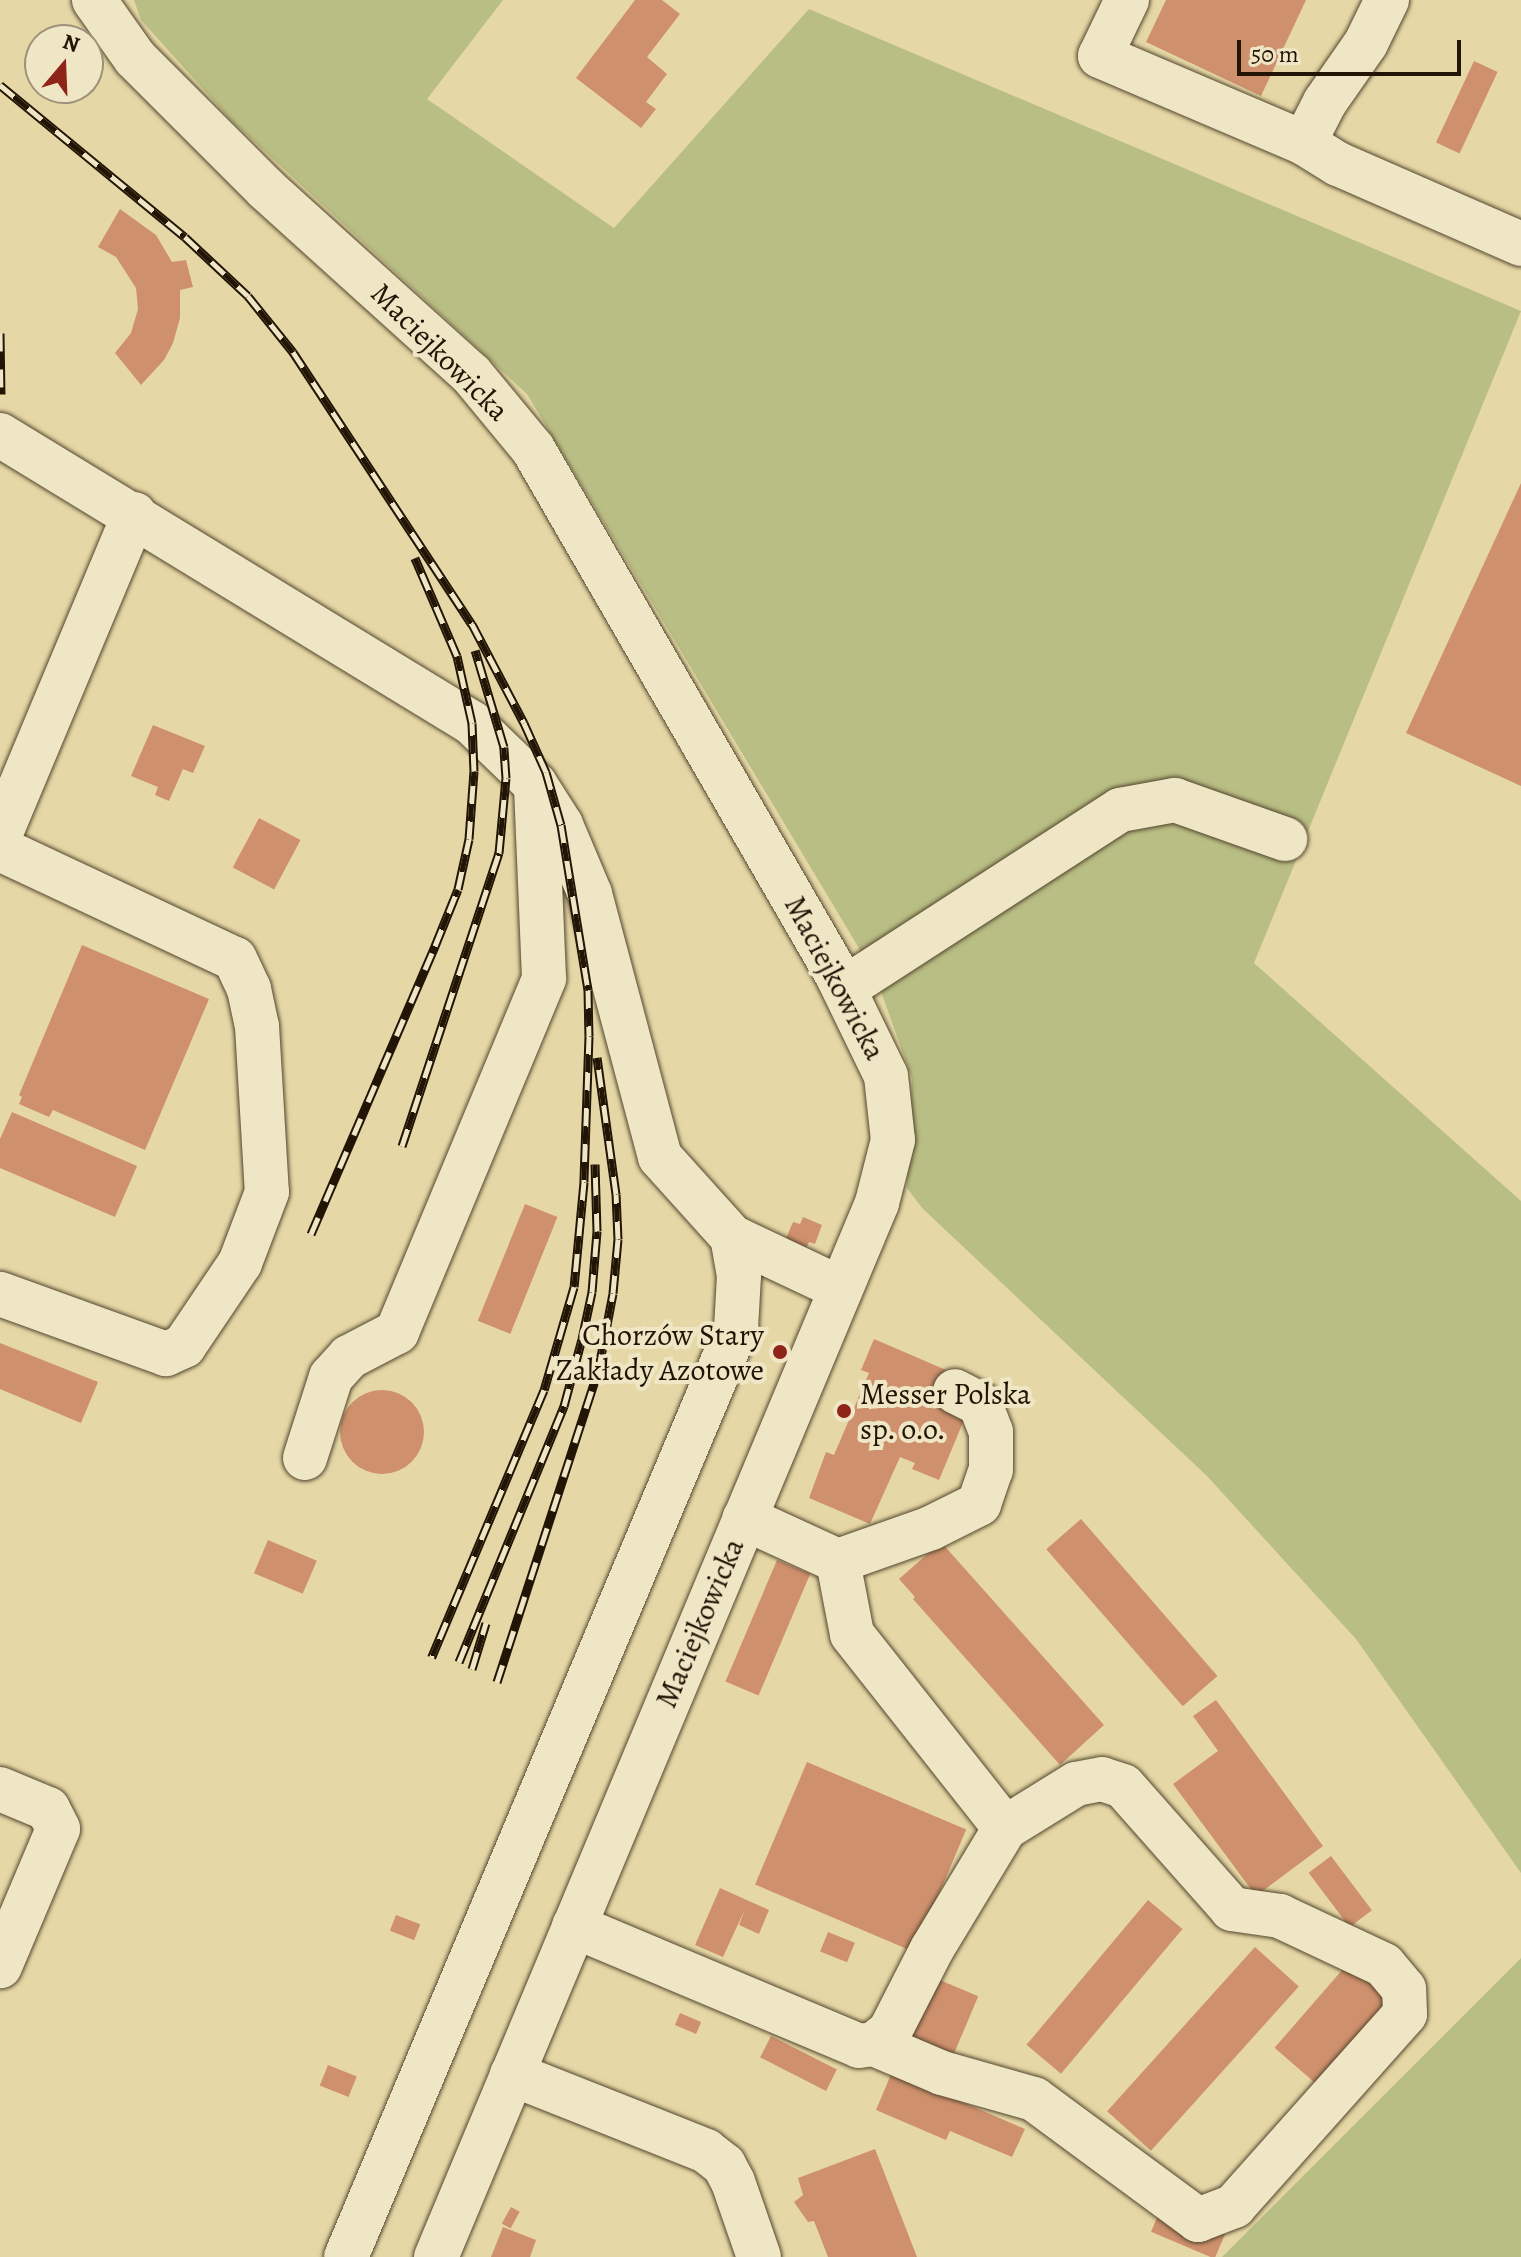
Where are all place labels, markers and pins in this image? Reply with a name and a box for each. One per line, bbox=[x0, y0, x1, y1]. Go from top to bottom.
place label: Chorzów Stary Zakłady Azotowe bbox=[556, 1317, 764, 1388]
marker: Chorzów Stary Zakłady Azotowe bbox=[771, 1343, 789, 1361]
place label: Messer Polska sp. o.o. bbox=[860, 1376, 1031, 1446]
marker: Messer Polska sp. o.o. bbox=[835, 1402, 853, 1420]

